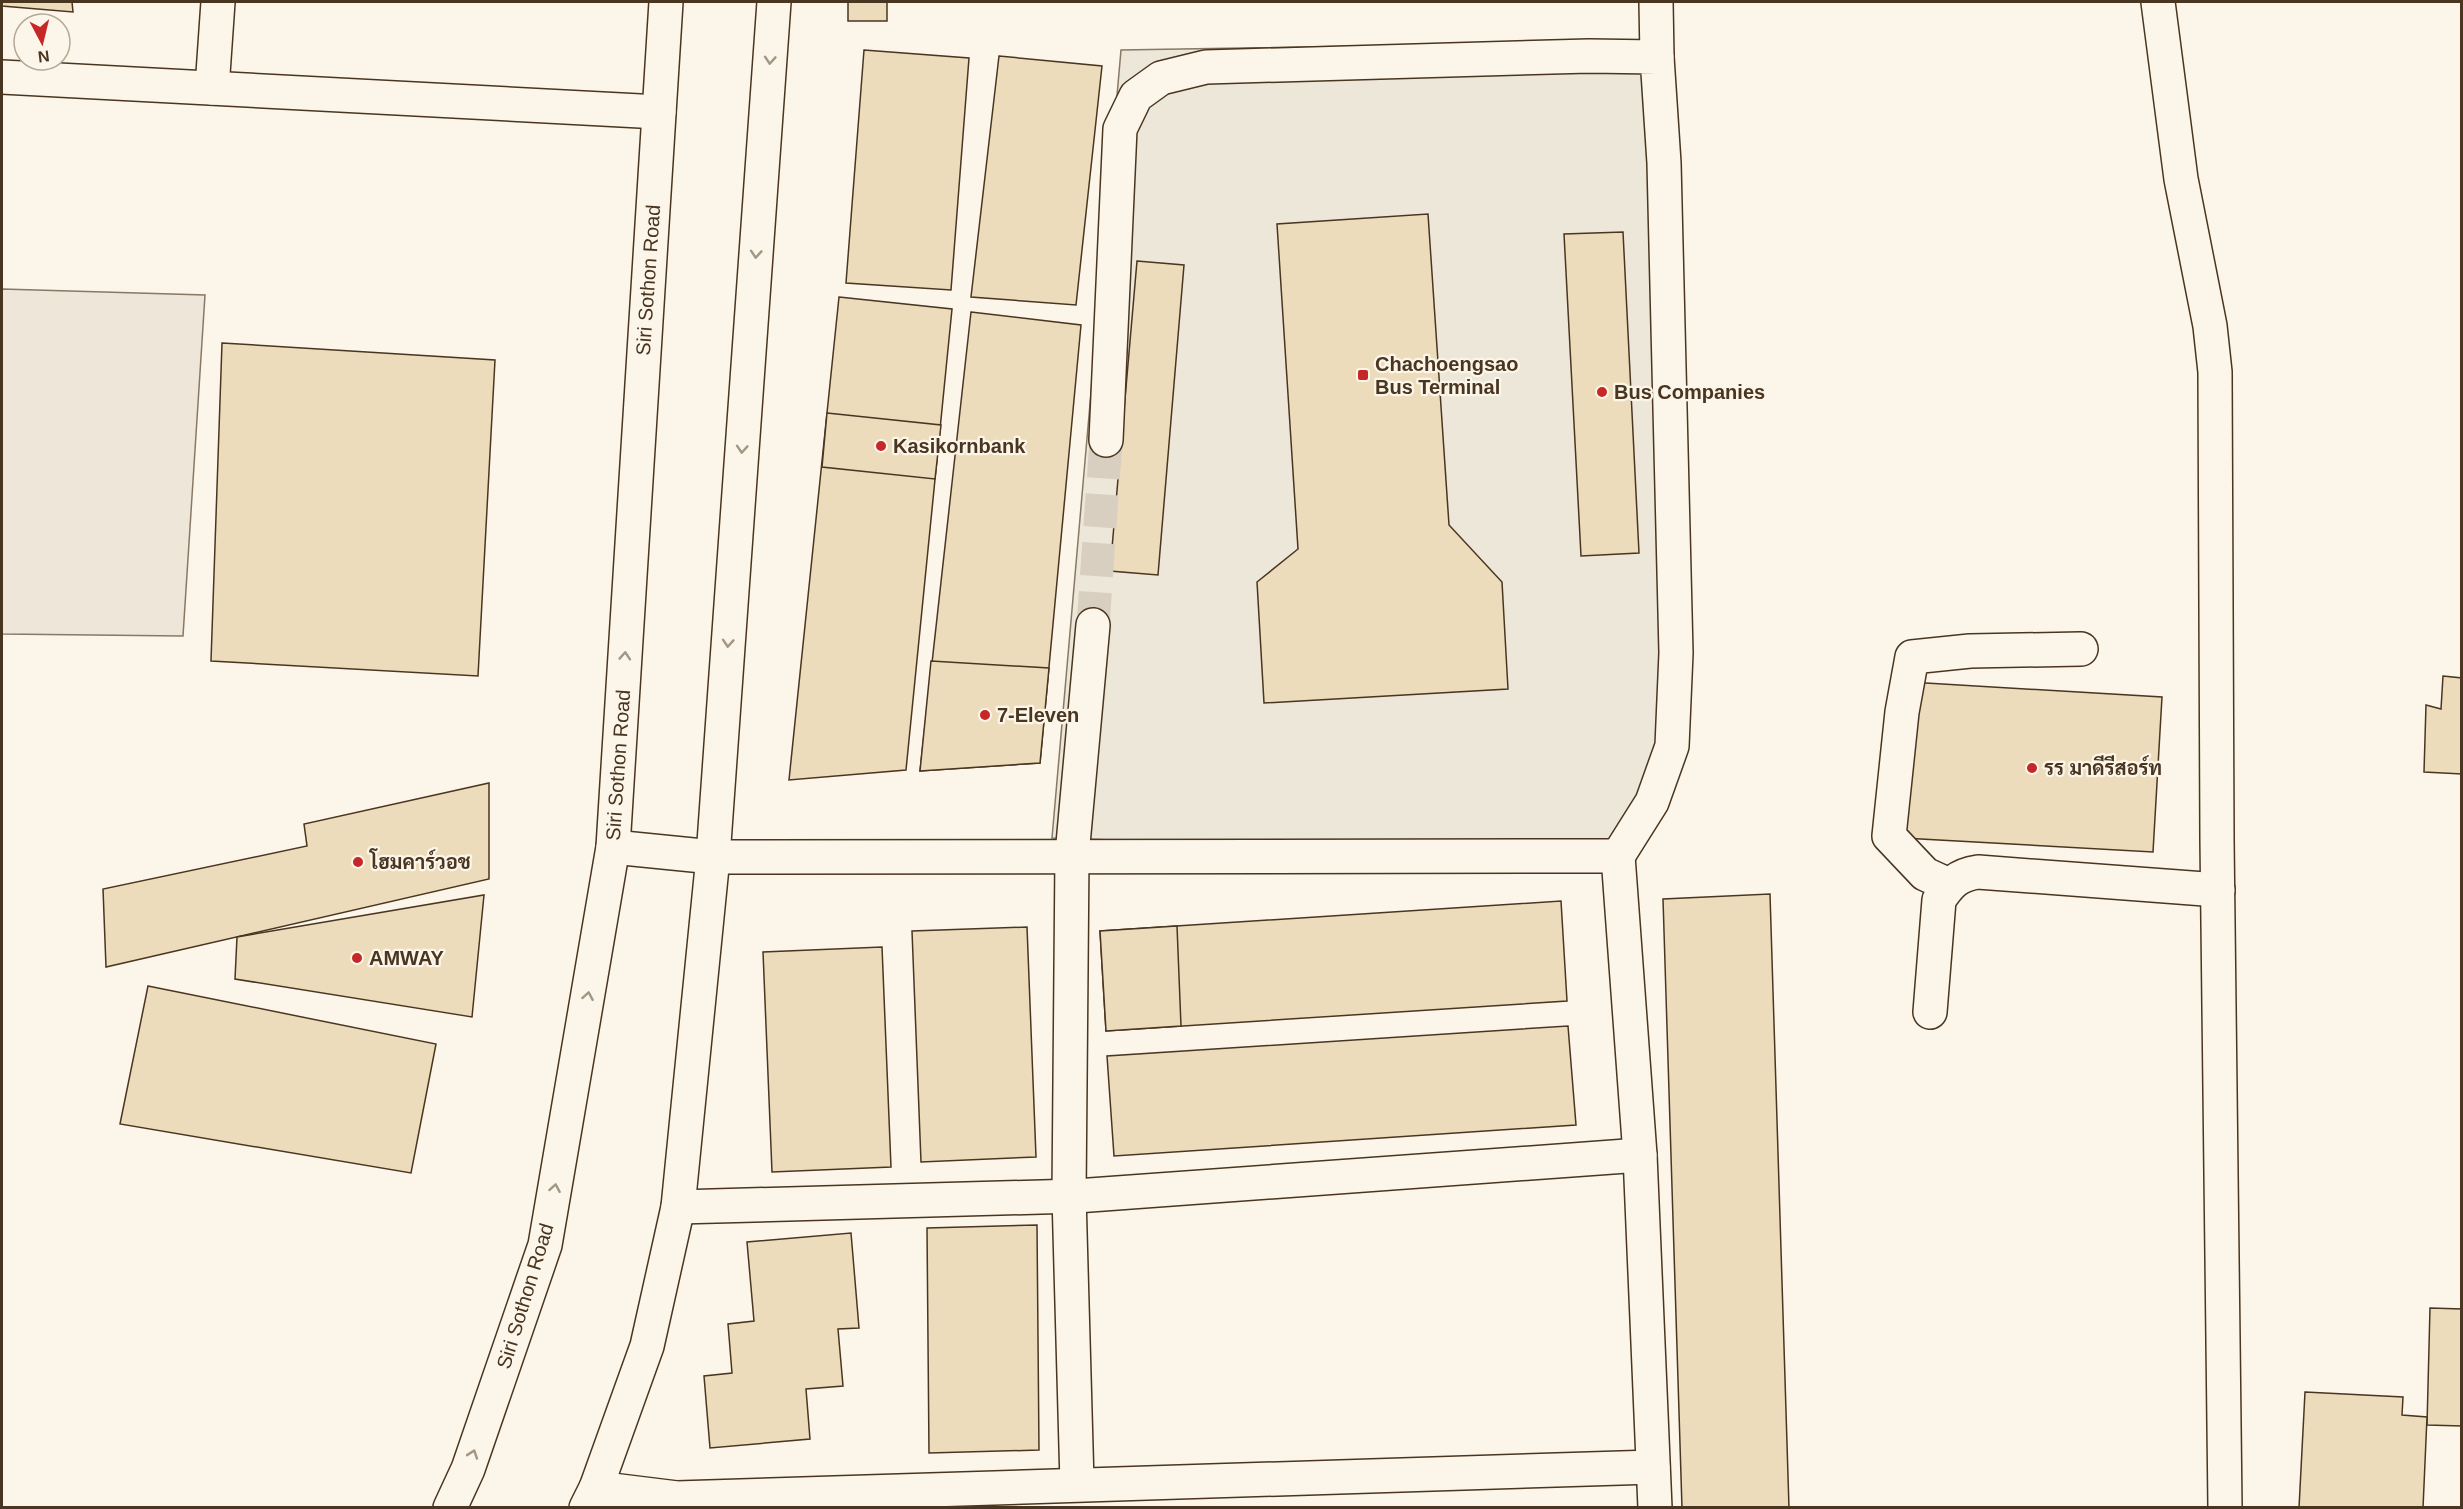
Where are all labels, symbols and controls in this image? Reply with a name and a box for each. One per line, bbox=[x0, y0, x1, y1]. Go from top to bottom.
north arrow bbox=[12, 12, 72, 72]
text: N bbox=[37, 47, 51, 66]
one-way arrow bbox=[763, 55, 776, 64]
street label: Siri Sothon Road bbox=[632, 204, 664, 356]
one-way arrow bbox=[750, 250, 763, 259]
place label: Chachoengsao Bus Terminal bbox=[1375, 353, 1518, 398]
marker: Chachoengsao Bus Terminal bbox=[1356, 368, 1370, 382]
place label: Bus Companies bbox=[1614, 381, 1765, 403]
marker: Bus Companies bbox=[1595, 385, 1609, 399]
place label: Kasikornbank bbox=[893, 435, 1026, 457]
marker: Kasikornbank bbox=[874, 439, 888, 453]
one-way arrow bbox=[736, 444, 749, 453]
one-way arrow bbox=[722, 639, 735, 648]
one-way arrow bbox=[618, 651, 631, 660]
street label: Siri Sothon Road bbox=[602, 689, 634, 841]
place label: 7-Eleven bbox=[997, 704, 1079, 726]
marker: 7-Eleven bbox=[978, 708, 992, 722]
place label: รร มาดีรีสอร์ท bbox=[2044, 755, 2162, 779]
marker: รร มาดีรีสอร์ท bbox=[2025, 761, 2039, 775]
place label: โฮมคาร์วอช bbox=[369, 848, 471, 873]
marker: โฮมคาร์วอช bbox=[351, 855, 365, 869]
place label: AMWAY bbox=[369, 947, 444, 969]
marker: AMWAY bbox=[350, 951, 364, 965]
one-way arrow bbox=[581, 991, 593, 1000]
one-way arrow bbox=[548, 1183, 561, 1193]
street label: Siri Sothon Road bbox=[492, 1220, 558, 1372]
one-way arrow bbox=[466, 1449, 479, 1460]

